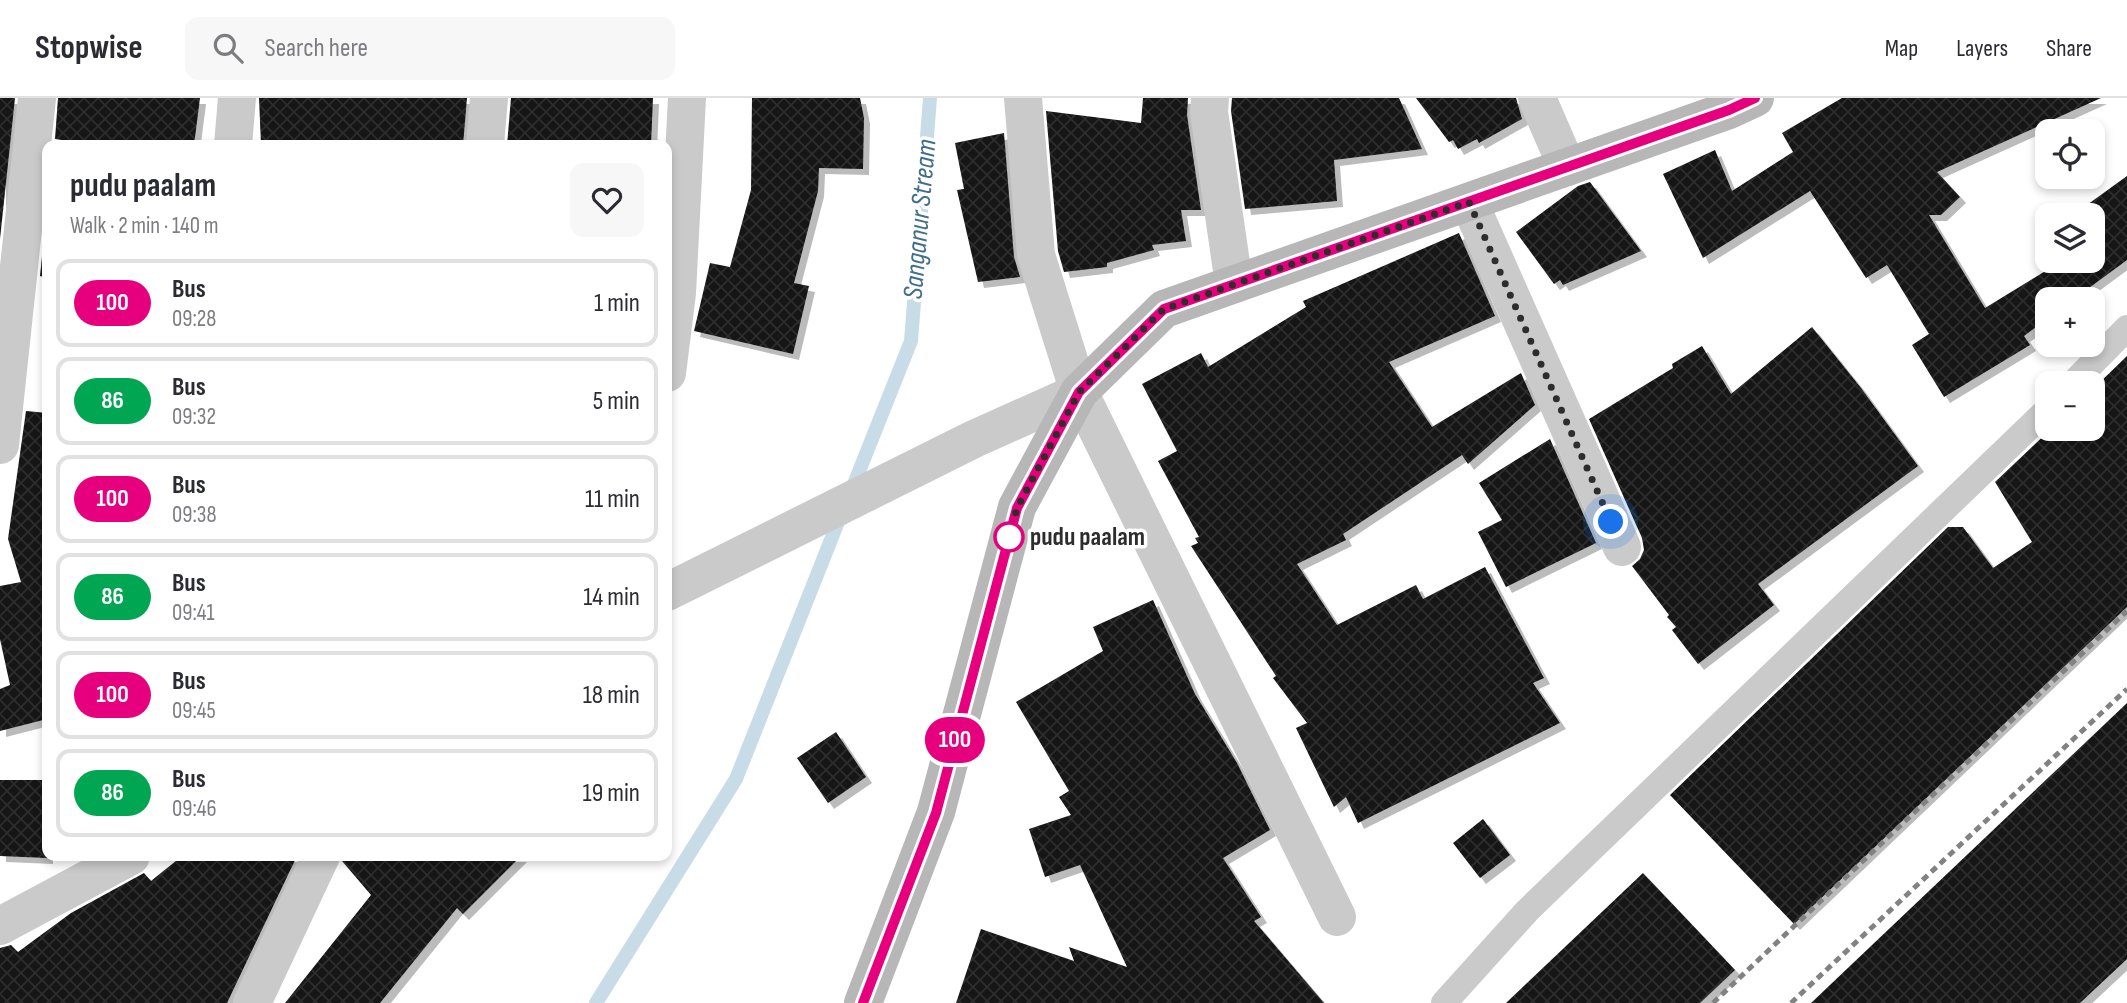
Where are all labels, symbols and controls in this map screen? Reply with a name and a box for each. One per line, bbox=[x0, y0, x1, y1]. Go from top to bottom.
search box bbox=[185, 17, 675, 80]
text: Stopwise bbox=[35, 28, 143, 68]
icon: search bbox=[209, 29, 247, 67]
text: Search here bbox=[265, 33, 368, 64]
text: Map bbox=[1885, 34, 1918, 63]
text: Layers bbox=[1956, 34, 2008, 63]
text: Share bbox=[2046, 34, 2092, 63]
map controls bbox=[2035, 119, 2105, 441]
button: locate bbox=[2035, 119, 2105, 189]
water label: Sanganur Stream bbox=[897, 137, 943, 300]
button: heart bbox=[570, 163, 644, 237]
text: pudu paalam bbox=[70, 166, 216, 206]
button: layers bbox=[2035, 203, 2105, 273]
text: Walk · 2 min · 140 m bbox=[70, 212, 218, 240]
text: Bus bbox=[172, 274, 206, 305]
button: + bbox=[2035, 287, 2105, 357]
text: 100 bbox=[96, 288, 129, 317]
text: 1 min bbox=[594, 288, 640, 319]
text: 09:28 bbox=[172, 305, 216, 333]
button: − bbox=[2035, 371, 2105, 441]
text: Bus bbox=[172, 372, 206, 403]
text: 86 bbox=[101, 386, 124, 415]
text: 5 min bbox=[593, 386, 640, 417]
text: 09:32 bbox=[172, 403, 216, 431]
text: Bus bbox=[172, 470, 206, 501]
text: 100 bbox=[96, 484, 129, 513]
text: 11 min bbox=[585, 484, 640, 515]
text: 09:38 bbox=[172, 501, 217, 529]
your location bbox=[1593, 504, 1628, 539]
marker: pudu paalam bbox=[994, 522, 1024, 552]
place label: pudu paalam bbox=[1030, 522, 1145, 553]
text: Bus bbox=[172, 568, 206, 599]
text: 86 bbox=[101, 582, 124, 611]
text: 14 min bbox=[583, 582, 640, 613]
text: 09:41 bbox=[172, 599, 215, 627]
text: Bus bbox=[172, 666, 206, 697]
text: 100 bbox=[96, 680, 129, 709]
text: 18 min bbox=[583, 680, 640, 711]
text: 09:45 bbox=[172, 697, 216, 725]
line badge: 100 bbox=[915, 717, 995, 763]
text: 100 bbox=[939, 725, 971, 754]
text: Bus bbox=[172, 764, 206, 795]
text: 86 bbox=[101, 778, 124, 807]
text: 19 min bbox=[583, 778, 640, 809]
text: 09:46 bbox=[172, 795, 216, 823]

